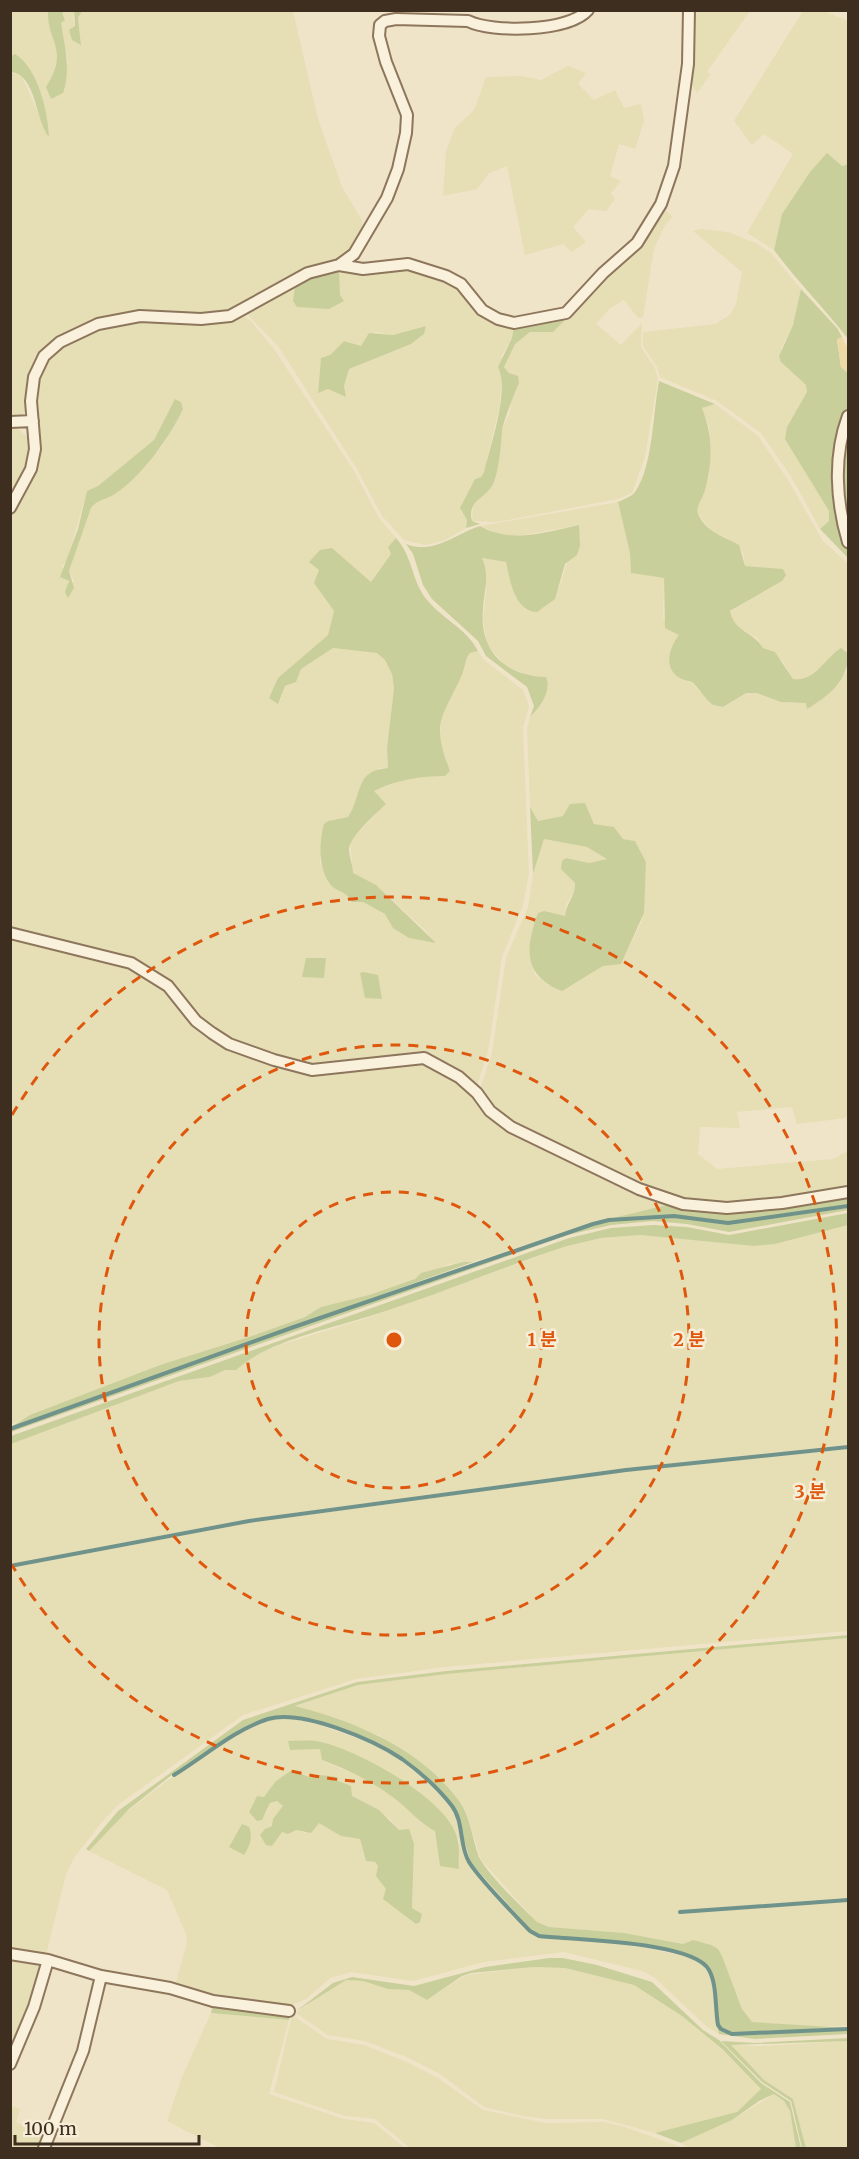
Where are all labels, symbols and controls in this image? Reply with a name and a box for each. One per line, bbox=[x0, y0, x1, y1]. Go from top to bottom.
text: 1 분 bbox=[527, 1328, 557, 1351]
text: 2 분 bbox=[673, 1328, 705, 1351]
centre of rings bbox=[384, 1330, 404, 1350]
text: 3 분 bbox=[794, 1480, 826, 1503]
scale bar bbox=[15, 2108, 200, 2146]
text: 100 m bbox=[24, 2117, 77, 2140]

